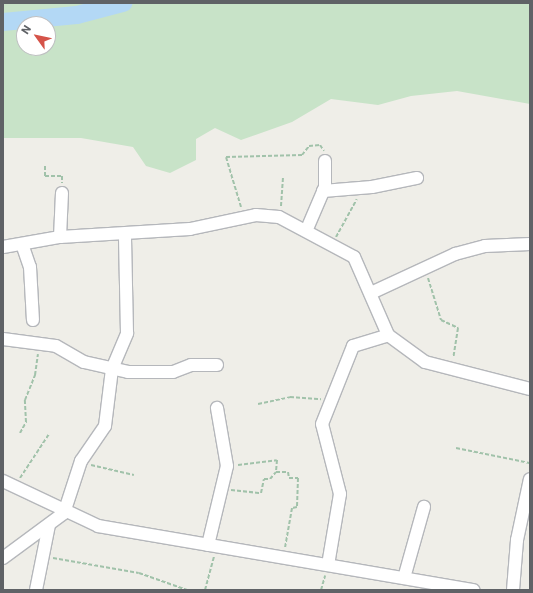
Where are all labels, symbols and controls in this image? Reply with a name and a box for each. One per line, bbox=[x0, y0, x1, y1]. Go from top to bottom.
north arrow bbox=[16, 16, 56, 56]
text: N bbox=[19, 23, 34, 37]

